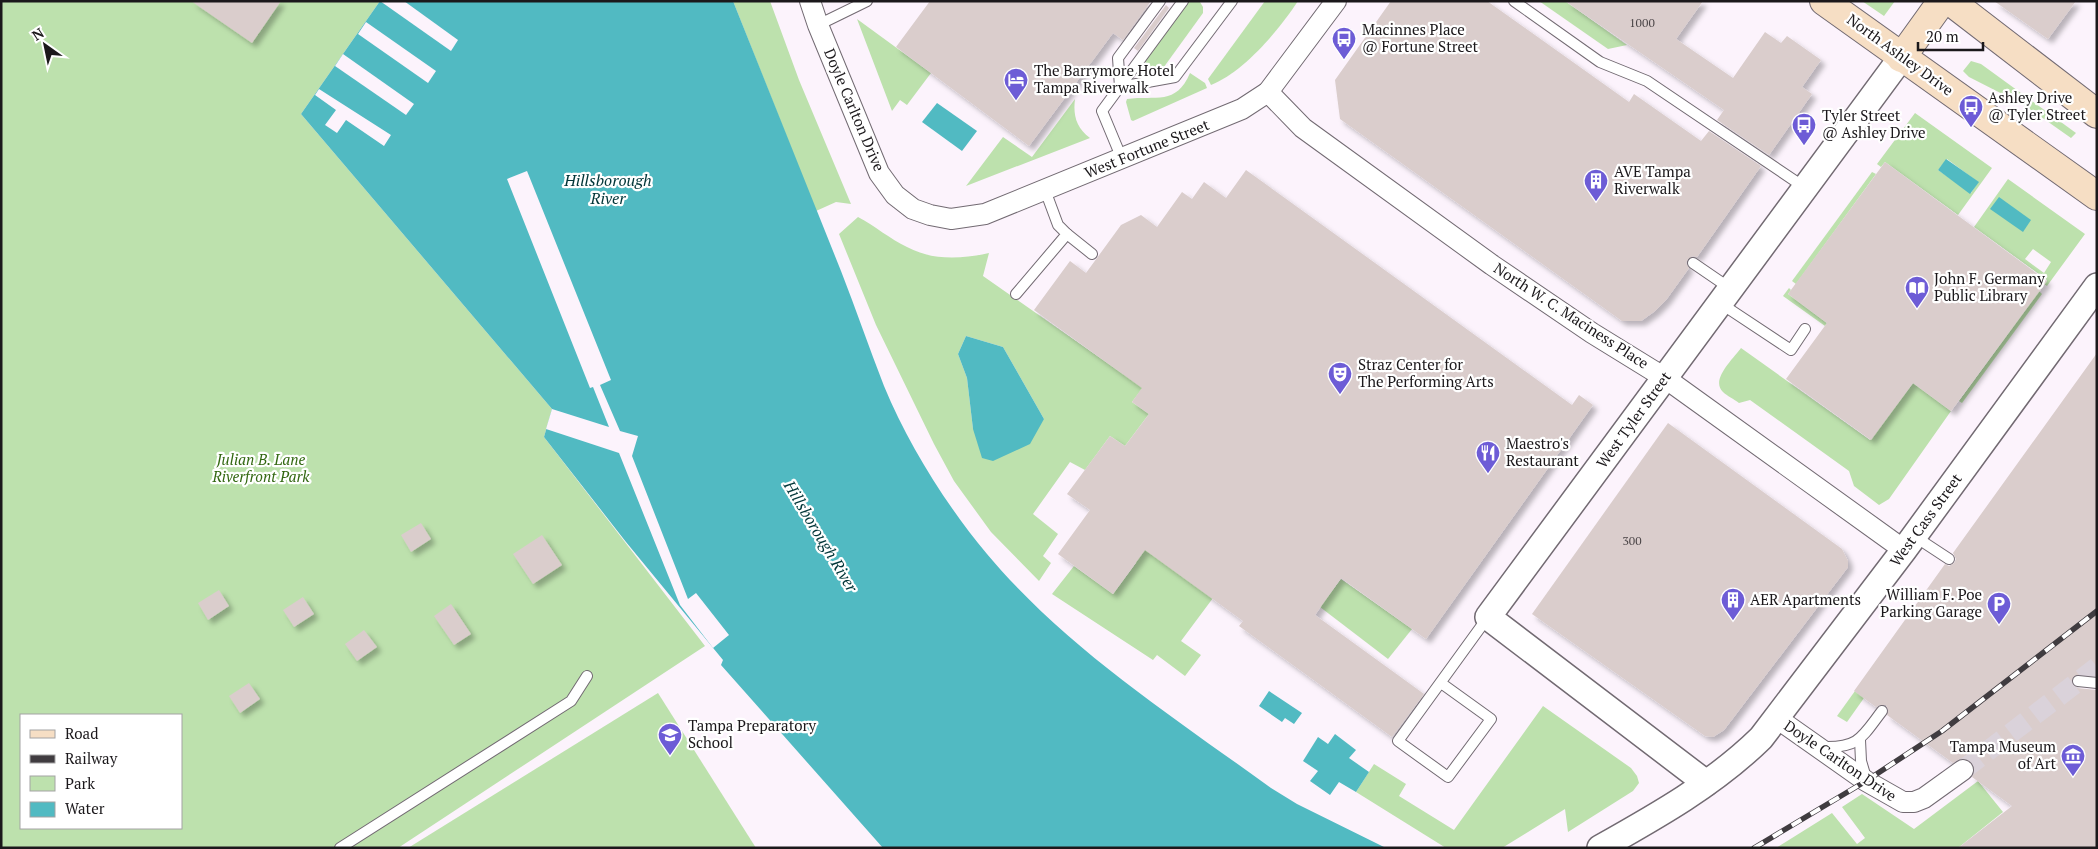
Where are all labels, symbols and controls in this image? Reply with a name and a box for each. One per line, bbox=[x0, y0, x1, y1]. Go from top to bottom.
street label: North Ashley Drive bbox=[1843, 9, 1958, 100]
house number: 1000 bbox=[1629, 15, 1655, 30]
place label: Macinnes Place @ Fortune Street bbox=[1362, 19, 1479, 56]
north arrow bbox=[20, 20, 70, 70]
scale bar bbox=[1918, 20, 1983, 52]
text: N bbox=[28, 23, 48, 45]
bus stop icon: Macinnes Place @ Fortune Street bbox=[1331, 26, 1357, 60]
text: 20 m bbox=[1926, 26, 1959, 46]
street label: Doyle Carlton Drive bbox=[820, 45, 890, 174]
place label: The Barrymore Hotel Tampa Riverwalk bbox=[1034, 60, 1174, 97]
hotel icon: The Barrymore Hotel Tampa Riverwalk bbox=[1003, 67, 1029, 101]
place label: Ashley Drive @ Tyler Street bbox=[1988, 87, 2086, 124]
bus stop icon: Ashley Drive @ Tyler Street bbox=[1958, 94, 1984, 128]
place label: Tyler Street @ Ashley Drive bbox=[1822, 105, 1926, 142]
bus stop icon: Tyler Street @ Ashley Drive bbox=[1791, 112, 1817, 146]
street label: West Fortune Street bbox=[1081, 114, 1212, 182]
place label: AVE Tampa Riverwalk bbox=[1614, 161, 1691, 198]
building icon: AVE Tampa Riverwalk bbox=[1583, 168, 1609, 202]
water label: Hillsborough River bbox=[563, 169, 652, 209]
street label: North W. C. Maciness Place bbox=[1490, 258, 1653, 373]
place label: John F. Germany Public Library bbox=[1934, 268, 2045, 305]
library icon: John F. Germany Public Library bbox=[1904, 275, 1930, 309]
place label: Straz Center for The Performing Arts bbox=[1358, 354, 1494, 391]
theatre icon: Straz Center for The Performing Arts bbox=[1327, 361, 1353, 395]
street label: West Tyler Street bbox=[1591, 367, 1675, 472]
place label: Maestro's Restaurant bbox=[1506, 433, 1579, 470]
restaurant icon: Maestro's Restaurant bbox=[1475, 440, 1501, 474]
park label: Julian B. Lane Riverfront Park bbox=[211, 449, 310, 486]
street label: West Cass Street bbox=[1885, 469, 1966, 570]
water label: Hillsborough River bbox=[779, 475, 863, 596]
house number: 300 bbox=[1622, 533, 1642, 548]
place label: William F. Poe Parking Garage bbox=[1880, 584, 1982, 621]
building icon: AER Apartments bbox=[1720, 587, 1746, 621]
place label: AER Apartments bbox=[1750, 589, 1861, 609]
parking icon: William F. Poe Parking Garage bbox=[1986, 591, 2012, 625]
legend bbox=[20, 714, 182, 829]
place label: Tampa Preparatory School bbox=[688, 715, 817, 752]
street label: Doyle Carlton Drive bbox=[1780, 715, 1901, 805]
school or university icon: Tampa Preparatory School bbox=[657, 722, 683, 756]
text: Road bbox=[65, 723, 98, 743]
place label: Tampa Museum of Art bbox=[1950, 736, 2056, 773]
museum icon: Tampa Museum of Art bbox=[2060, 743, 2086, 777]
text: Railway bbox=[65, 748, 118, 768]
text: Park bbox=[65, 773, 95, 793]
text: Water bbox=[65, 798, 105, 818]

